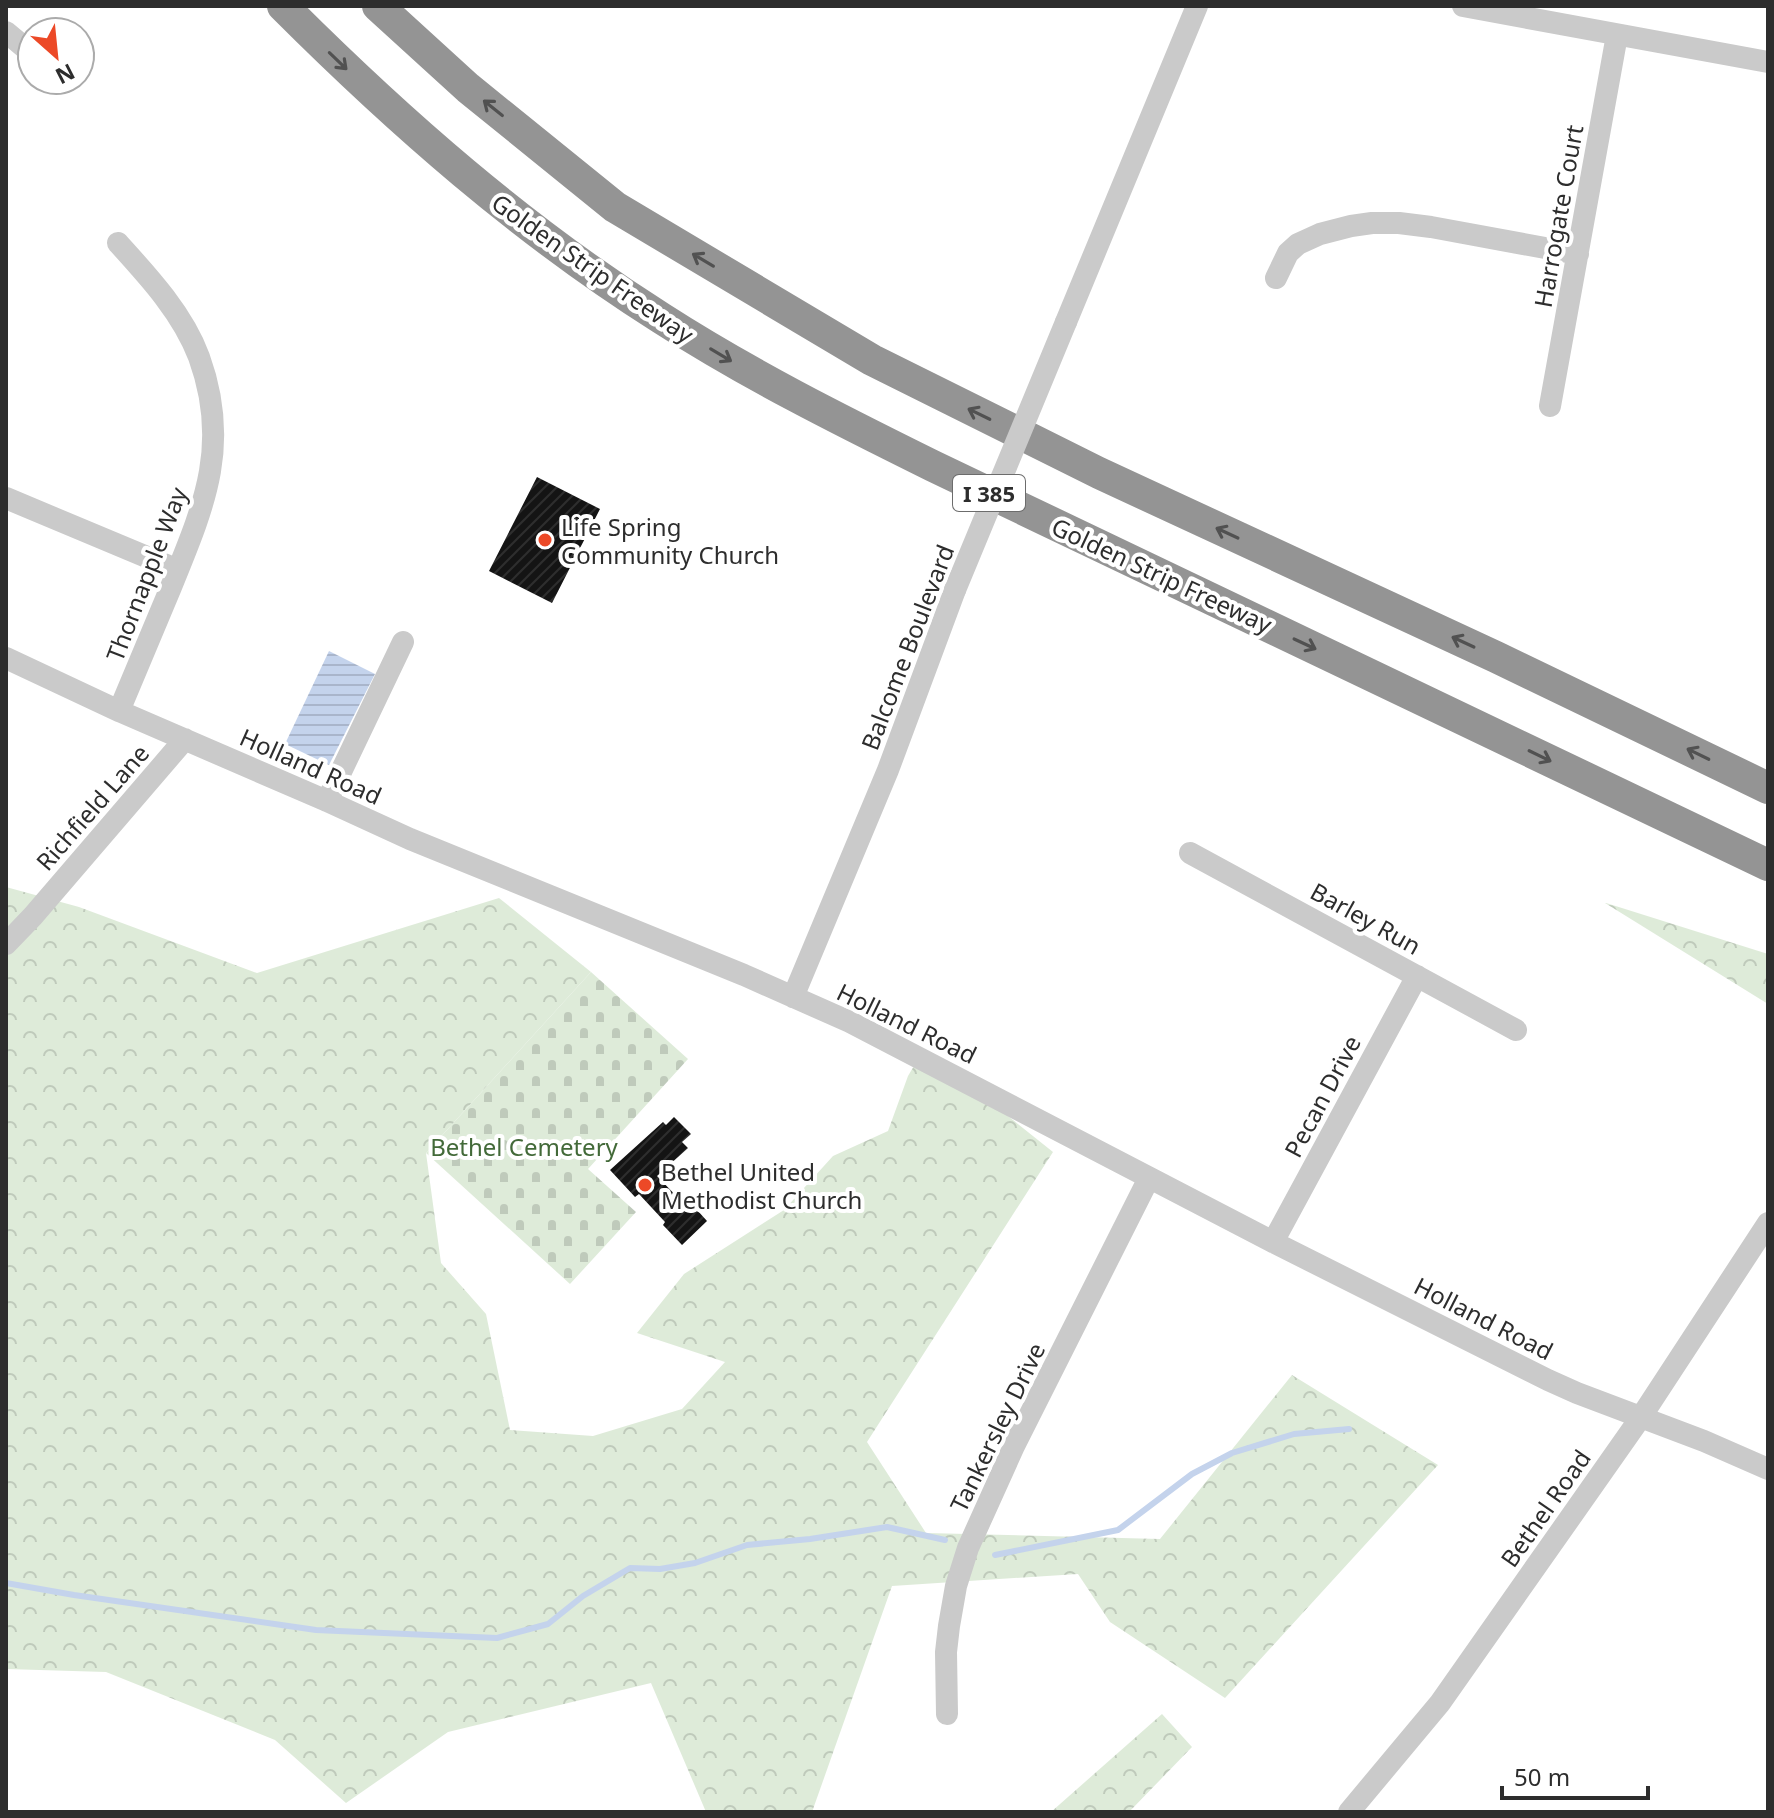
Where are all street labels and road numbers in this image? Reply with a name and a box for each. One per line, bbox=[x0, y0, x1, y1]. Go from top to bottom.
street label: Harrogate Court bbox=[1526, 122, 1590, 310]
street label: Golden Strip Freeway bbox=[485, 186, 701, 351]
road number: I 385 bbox=[953, 475, 1025, 511]
street label: Thornapple Way bbox=[98, 482, 195, 666]
street label: Golden Strip Freeway bbox=[1046, 509, 1278, 641]
street label: Balcome Boulevard bbox=[853, 540, 961, 754]
street label: Holland Road bbox=[235, 720, 387, 812]
street label: Richfield Lane bbox=[28, 737, 156, 877]
street label: Barley Run bbox=[1305, 874, 1427, 962]
street label: Holland Road bbox=[832, 975, 982, 1071]
street label: Pecan Drive bbox=[1276, 1029, 1368, 1163]
street label: Holland Road bbox=[1409, 1269, 1559, 1367]
street label: Tankersley Drive bbox=[942, 1337, 1052, 1517]
street label: Bethel Road bbox=[1492, 1443, 1598, 1573]

